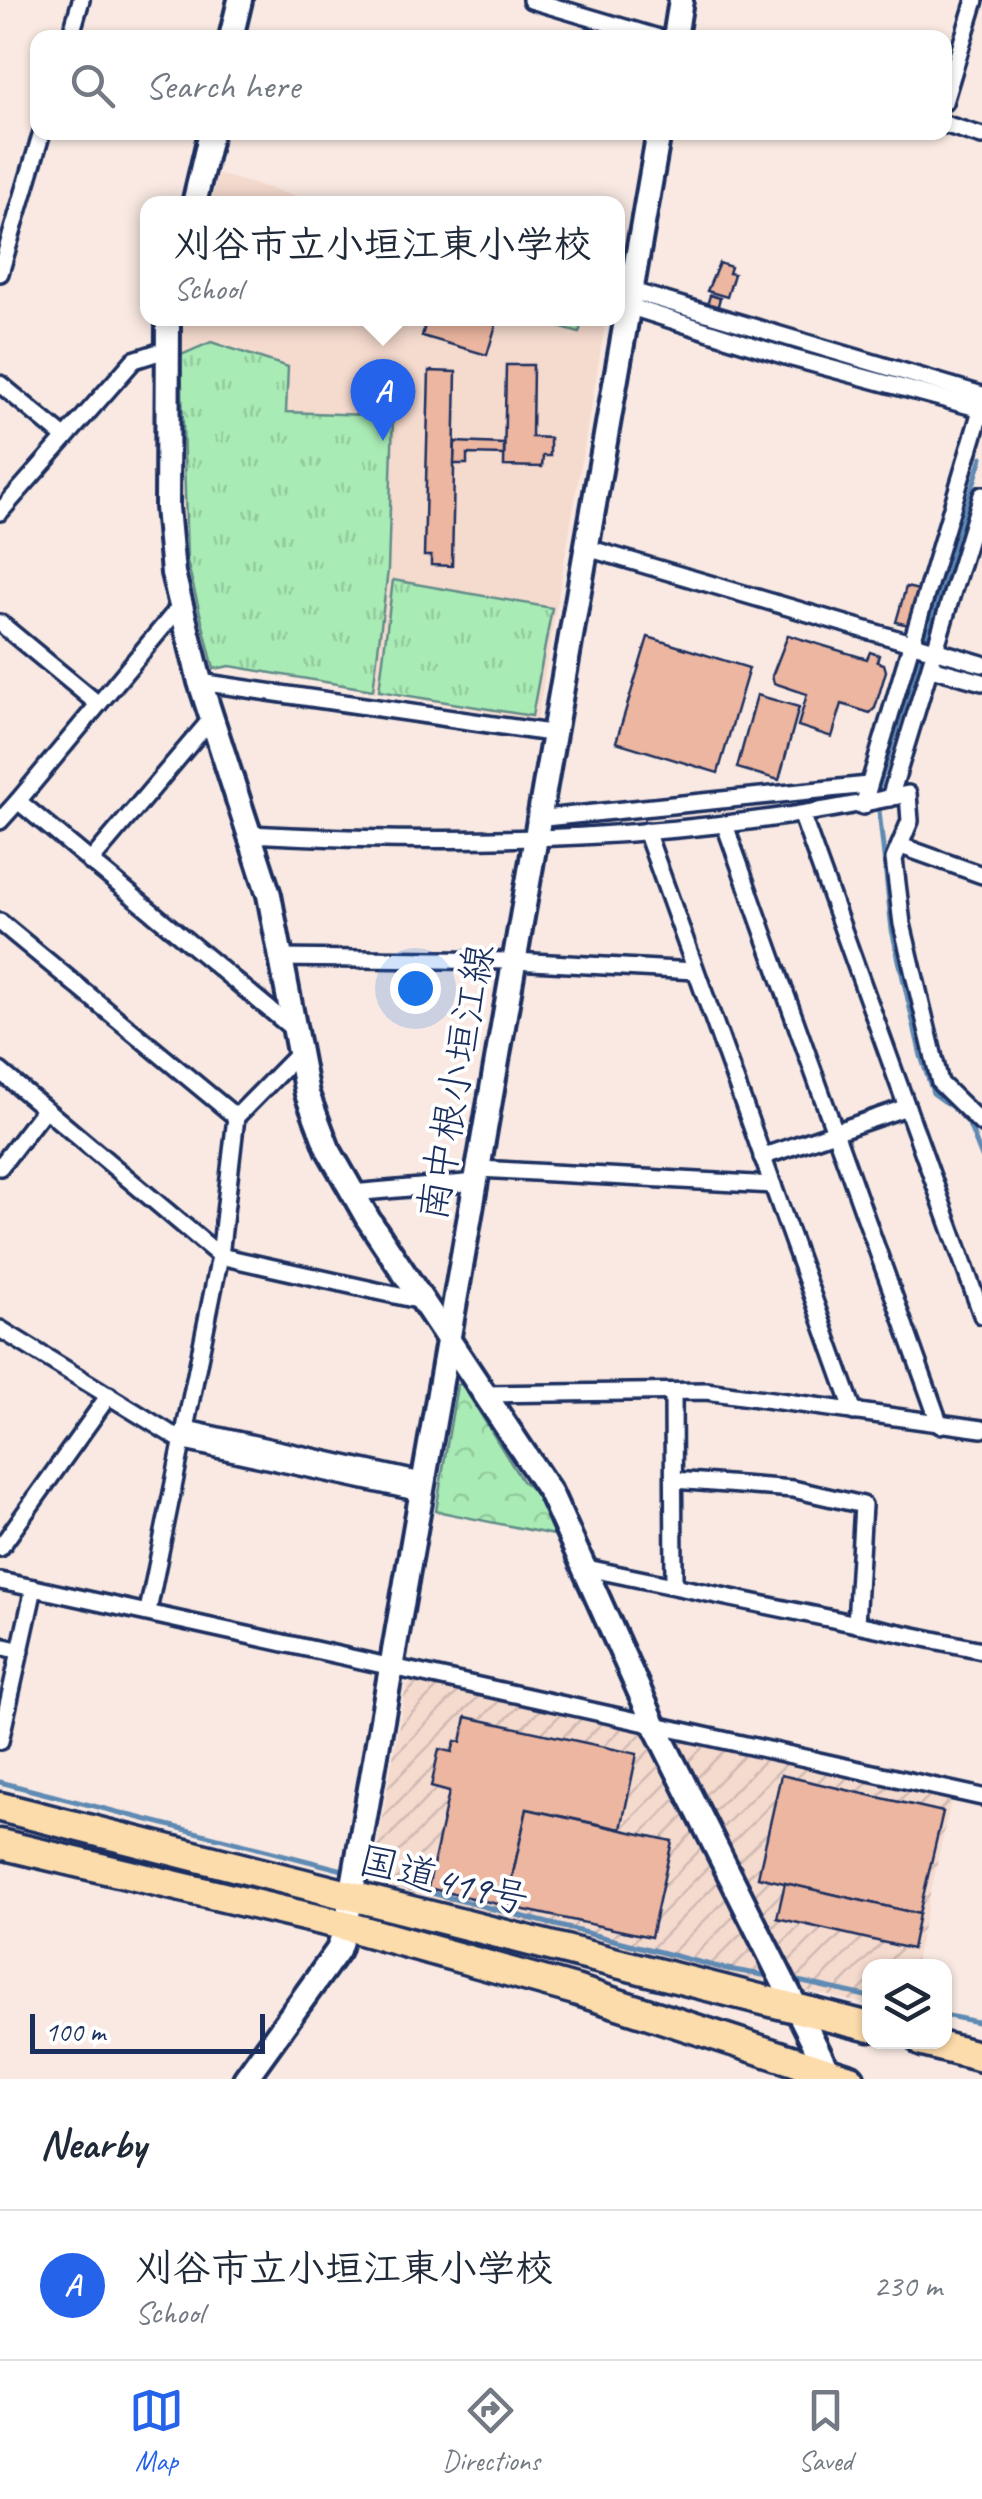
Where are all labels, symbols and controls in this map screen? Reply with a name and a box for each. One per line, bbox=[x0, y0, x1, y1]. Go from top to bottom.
search box bbox=[30, 30, 952, 140]
icon: search bbox=[65, 58, 120, 113]
text: Search here bbox=[145, 62, 300, 109]
popup bbox=[140, 196, 625, 326]
text: 刈谷市立小垣江東小学校 bbox=[173, 221, 592, 268]
text: School bbox=[173, 268, 242, 309]
pin: A bbox=[350, 358, 416, 441]
street label: 南中根小垣江線 bbox=[407, 940, 505, 1224]
your location bbox=[390, 963, 441, 1014]
street label: 国道419号 bbox=[353, 1835, 534, 1925]
map controls bbox=[862, 1959, 952, 2049]
button: layers bbox=[862, 1959, 952, 2049]
scale bar bbox=[30, 2009, 265, 2054]
text: 100 m bbox=[45, 2014, 105, 2049]
text: Nearby bbox=[40, 2118, 146, 2171]
text: 刈谷市立小垣江東小学校 bbox=[135, 2245, 553, 2292]
text: A bbox=[64, 2265, 81, 2306]
text: 230 m bbox=[873, 2265, 942, 2306]
text: School bbox=[135, 2292, 204, 2333]
tab: Map bbox=[129, 2383, 184, 2478]
tab: Directions bbox=[442, 2383, 540, 2478]
tab: Saved bbox=[798, 2383, 853, 2478]

